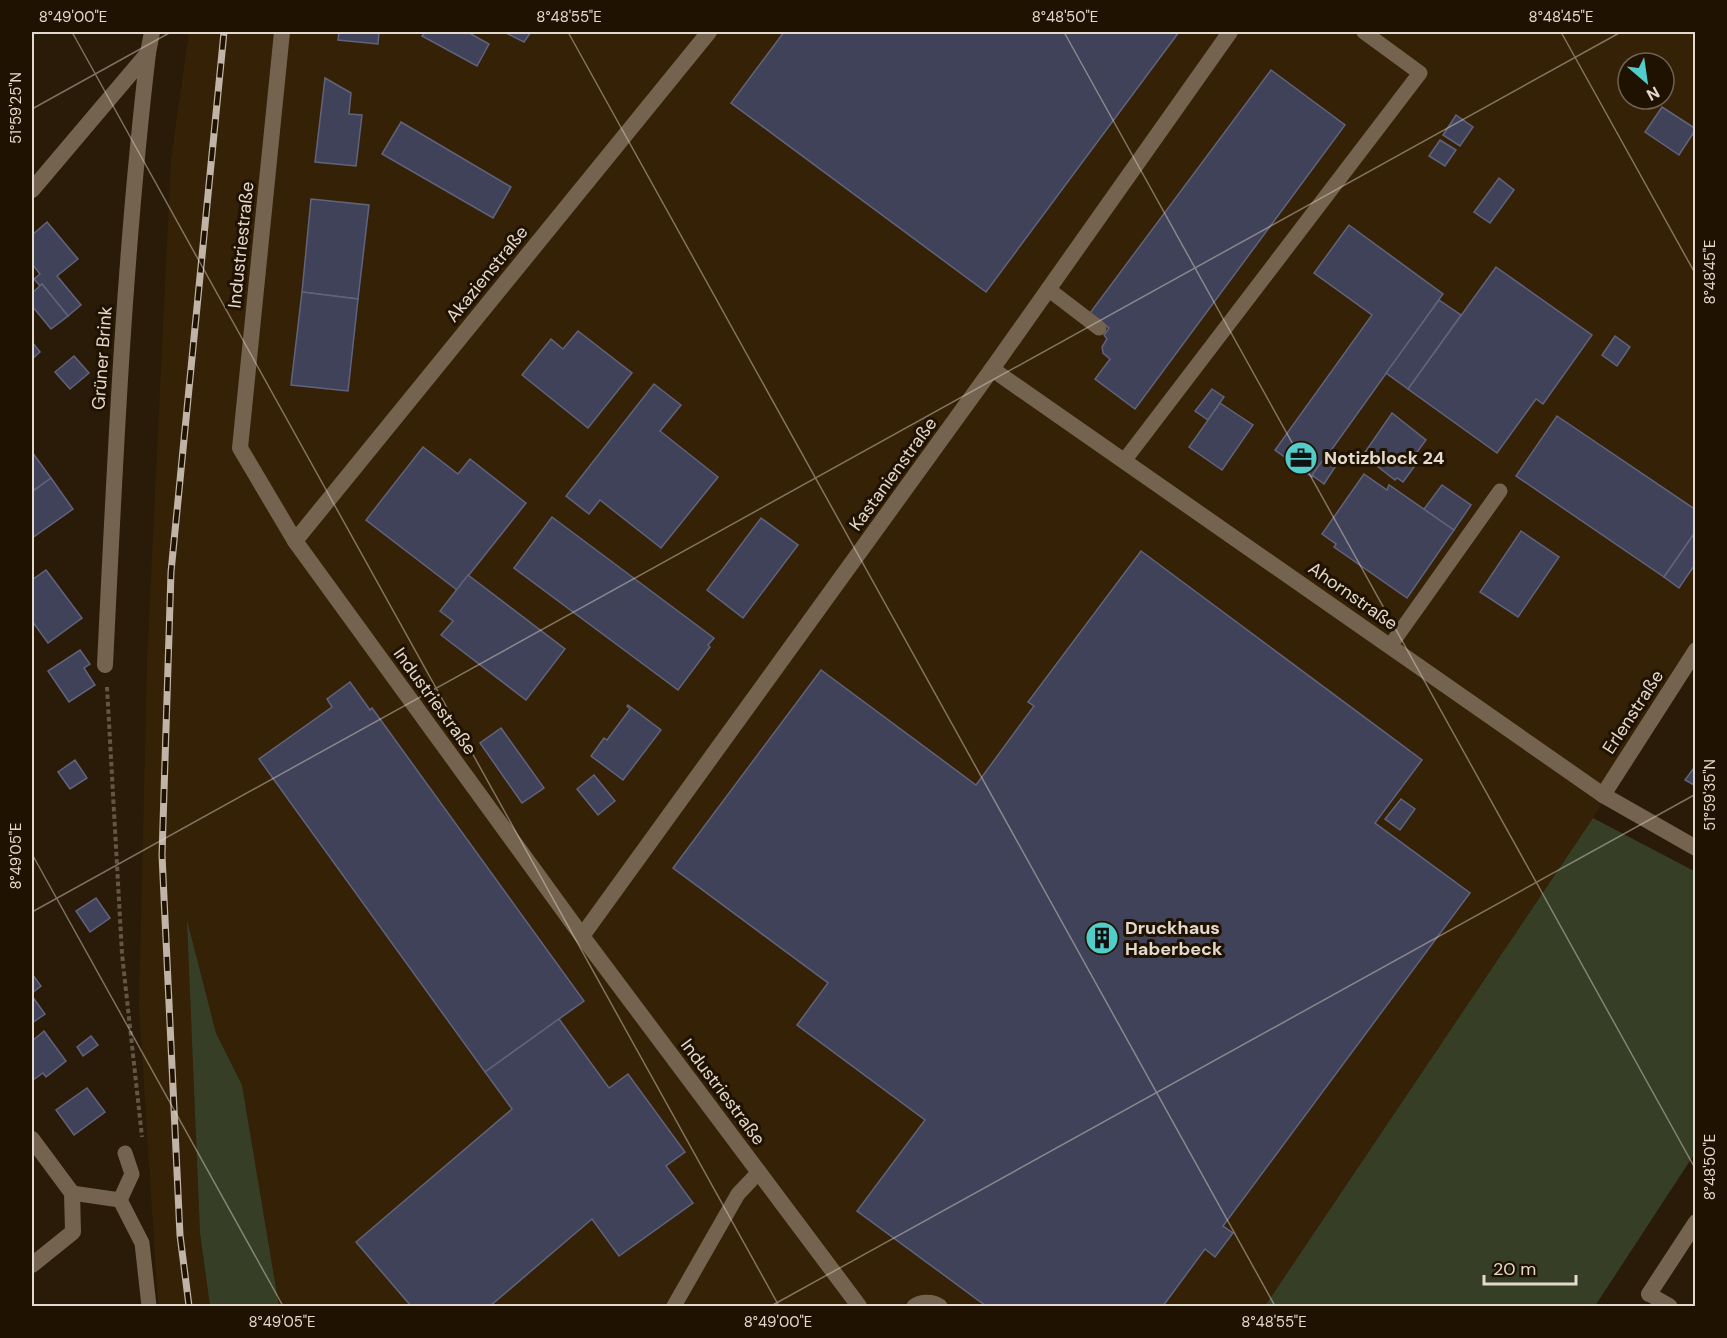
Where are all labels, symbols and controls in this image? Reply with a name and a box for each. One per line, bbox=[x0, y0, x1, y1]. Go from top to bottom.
text: 8°49'00"E bbox=[39, 7, 107, 27]
text: 8°48'55"E bbox=[536, 7, 602, 27]
text: 8°48'50"E bbox=[1032, 7, 1098, 27]
text: 8°48'45"E bbox=[1529, 7, 1593, 27]
north arrow bbox=[1616, 51, 1676, 111]
text: 51°59'25"N bbox=[6, 72, 26, 144]
text: N bbox=[1643, 82, 1663, 106]
street label: Industriestraße bbox=[222, 181, 260, 309]
street label: Akazienstraße bbox=[441, 221, 533, 327]
text: 8°48'45"E bbox=[1700, 240, 1720, 304]
street label: Grüner Brink bbox=[86, 305, 118, 411]
street label: Kastanienstraße bbox=[844, 412, 942, 536]
office icon: Notizblock 24 bbox=[1283, 440, 1319, 476]
place label: Notizblock 24 bbox=[1324, 446, 1445, 470]
street label: Ahornstraße bbox=[1304, 556, 1402, 636]
street label: Industriestraße bbox=[388, 643, 482, 759]
street label: Erlenstraße bbox=[1597, 665, 1669, 759]
text: 51°59'35"N bbox=[1700, 759, 1720, 831]
text: 8°49'05"E bbox=[6, 822, 26, 890]
place label: Druckhaus Haberbeck bbox=[1125, 916, 1223, 961]
building icon: Druckhaus Haberbeck bbox=[1084, 920, 1120, 956]
street label: Industriestraße bbox=[675, 1034, 771, 1150]
text: 8°48'50"E bbox=[1700, 1134, 1720, 1200]
scale bar bbox=[1484, 1248, 1576, 1286]
text: 20 m bbox=[1493, 1257, 1536, 1281]
text: 8°49'05"E bbox=[248, 1312, 316, 1332]
text: 8°49'00"E bbox=[744, 1312, 812, 1332]
text: 8°48'55"E bbox=[1241, 1312, 1307, 1332]

